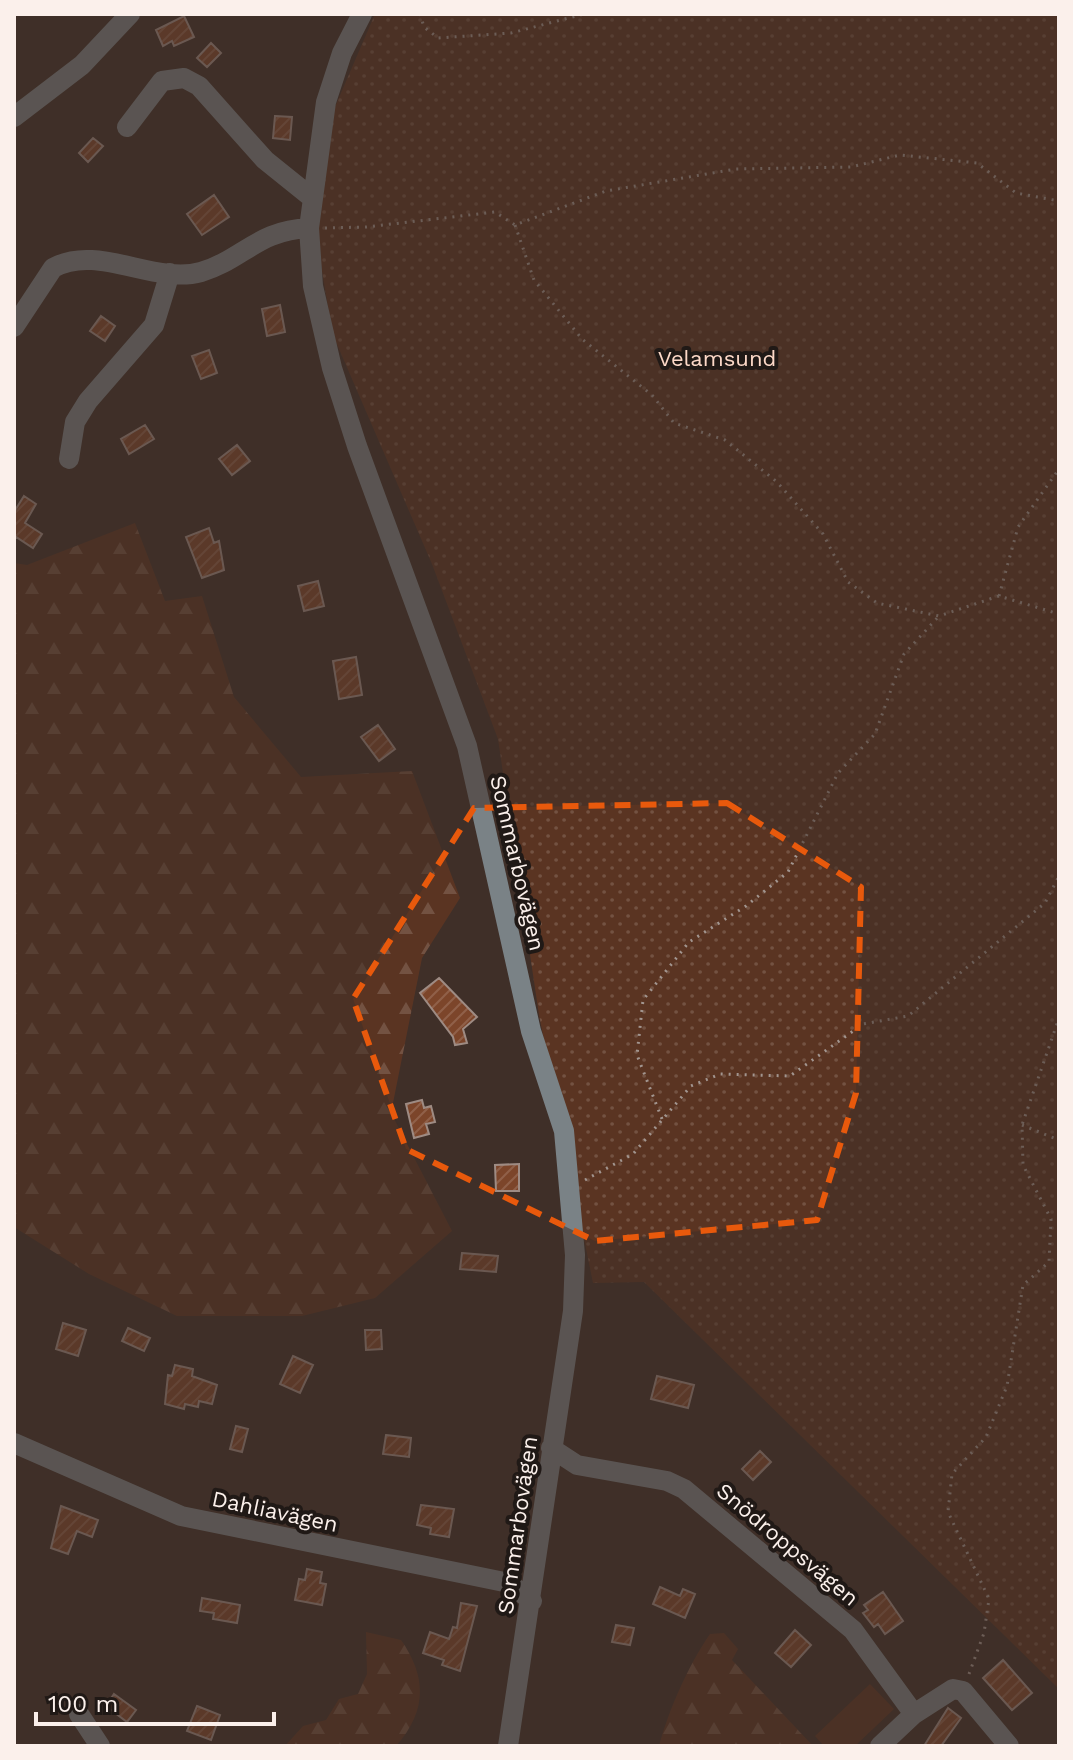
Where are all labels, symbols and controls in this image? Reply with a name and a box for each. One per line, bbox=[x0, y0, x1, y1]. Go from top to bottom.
park label: Velamsund bbox=[658, 346, 776, 371]
street label: Sommarbovägen bbox=[485, 773, 550, 953]
street label: Sommarbovägen bbox=[493, 1435, 542, 1616]
street label: Snödroppsvägen bbox=[712, 1478, 863, 1611]
street label: Dahliavägen bbox=[210, 1486, 340, 1537]
scale bar bbox=[36, 1676, 274, 1726]
text: 100 m bbox=[48, 1690, 118, 1718]

